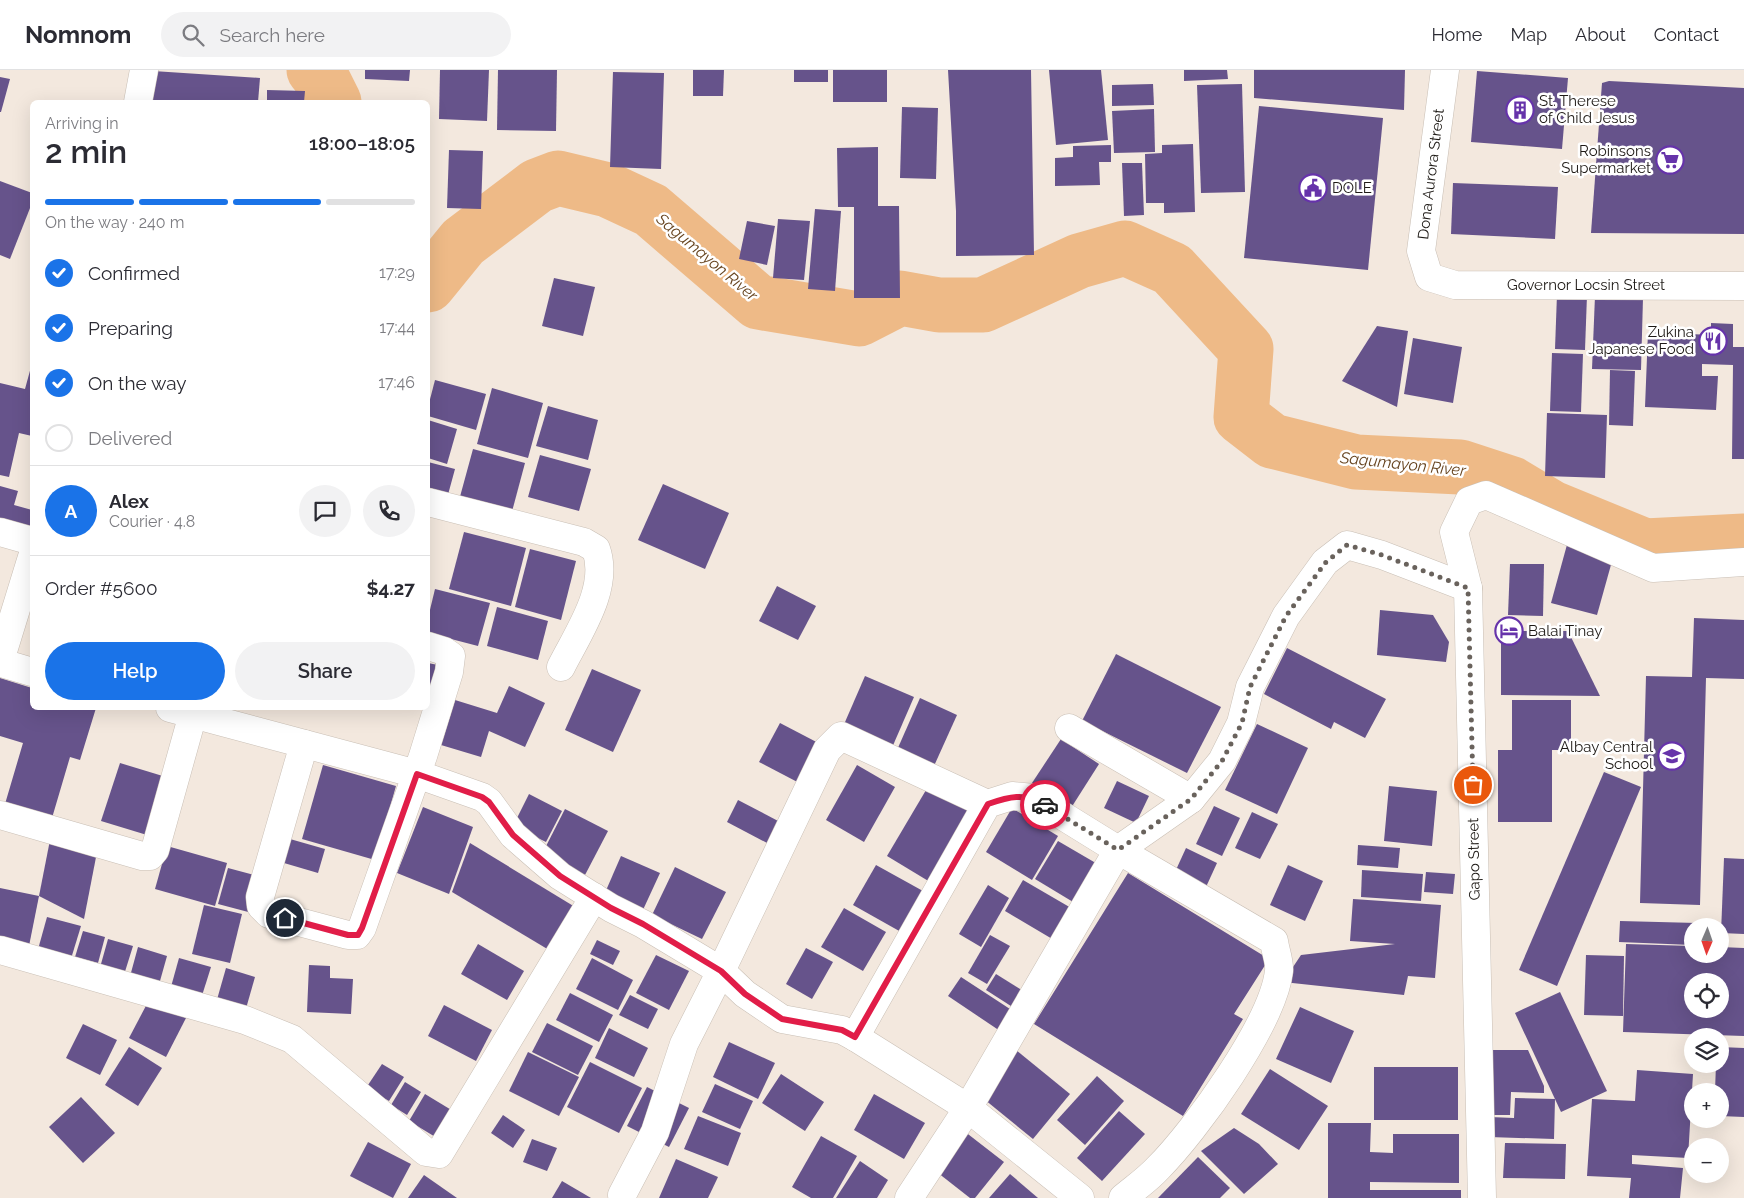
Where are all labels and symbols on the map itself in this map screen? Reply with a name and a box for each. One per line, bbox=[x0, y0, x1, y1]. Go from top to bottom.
place label: St. Therese of Child Jesus bbox=[1539, 92, 1635, 127]
building icon: St. Therese of Child Jesus bbox=[1505, 95, 1535, 125]
street label: Dona Aurora Street bbox=[1414, 108, 1448, 240]
place label: Robinsons Supermarket bbox=[1561, 142, 1651, 177]
supermarket icon: Robinsons Supermarket bbox=[1655, 145, 1685, 175]
public building icon: DOLE bbox=[1298, 173, 1328, 203]
place label: DOLE bbox=[1332, 179, 1372, 197]
water label: Sagumayon River bbox=[652, 209, 762, 305]
street label: Governor Locsin Street bbox=[1507, 276, 1665, 294]
place label: Zukina Japanese Food bbox=[1588, 323, 1694, 358]
restaurant icon: Zukina Japanese Food bbox=[1698, 326, 1728, 356]
water label: Sagumayon River bbox=[1338, 448, 1467, 480]
hotel icon: Balai Tinay bbox=[1494, 616, 1524, 646]
place label: Balai Tinay bbox=[1528, 622, 1602, 640]
place label: Albay Central School bbox=[1560, 738, 1654, 773]
school or university icon: Albay Central School bbox=[1657, 741, 1687, 771]
pin bbox=[1452, 764, 1494, 806]
courier bbox=[1020, 780, 1070, 830]
street label: Gapo Street bbox=[1464, 818, 1484, 900]
pin bbox=[264, 897, 306, 939]
north arrow bbox=[1684, 918, 1729, 962]

